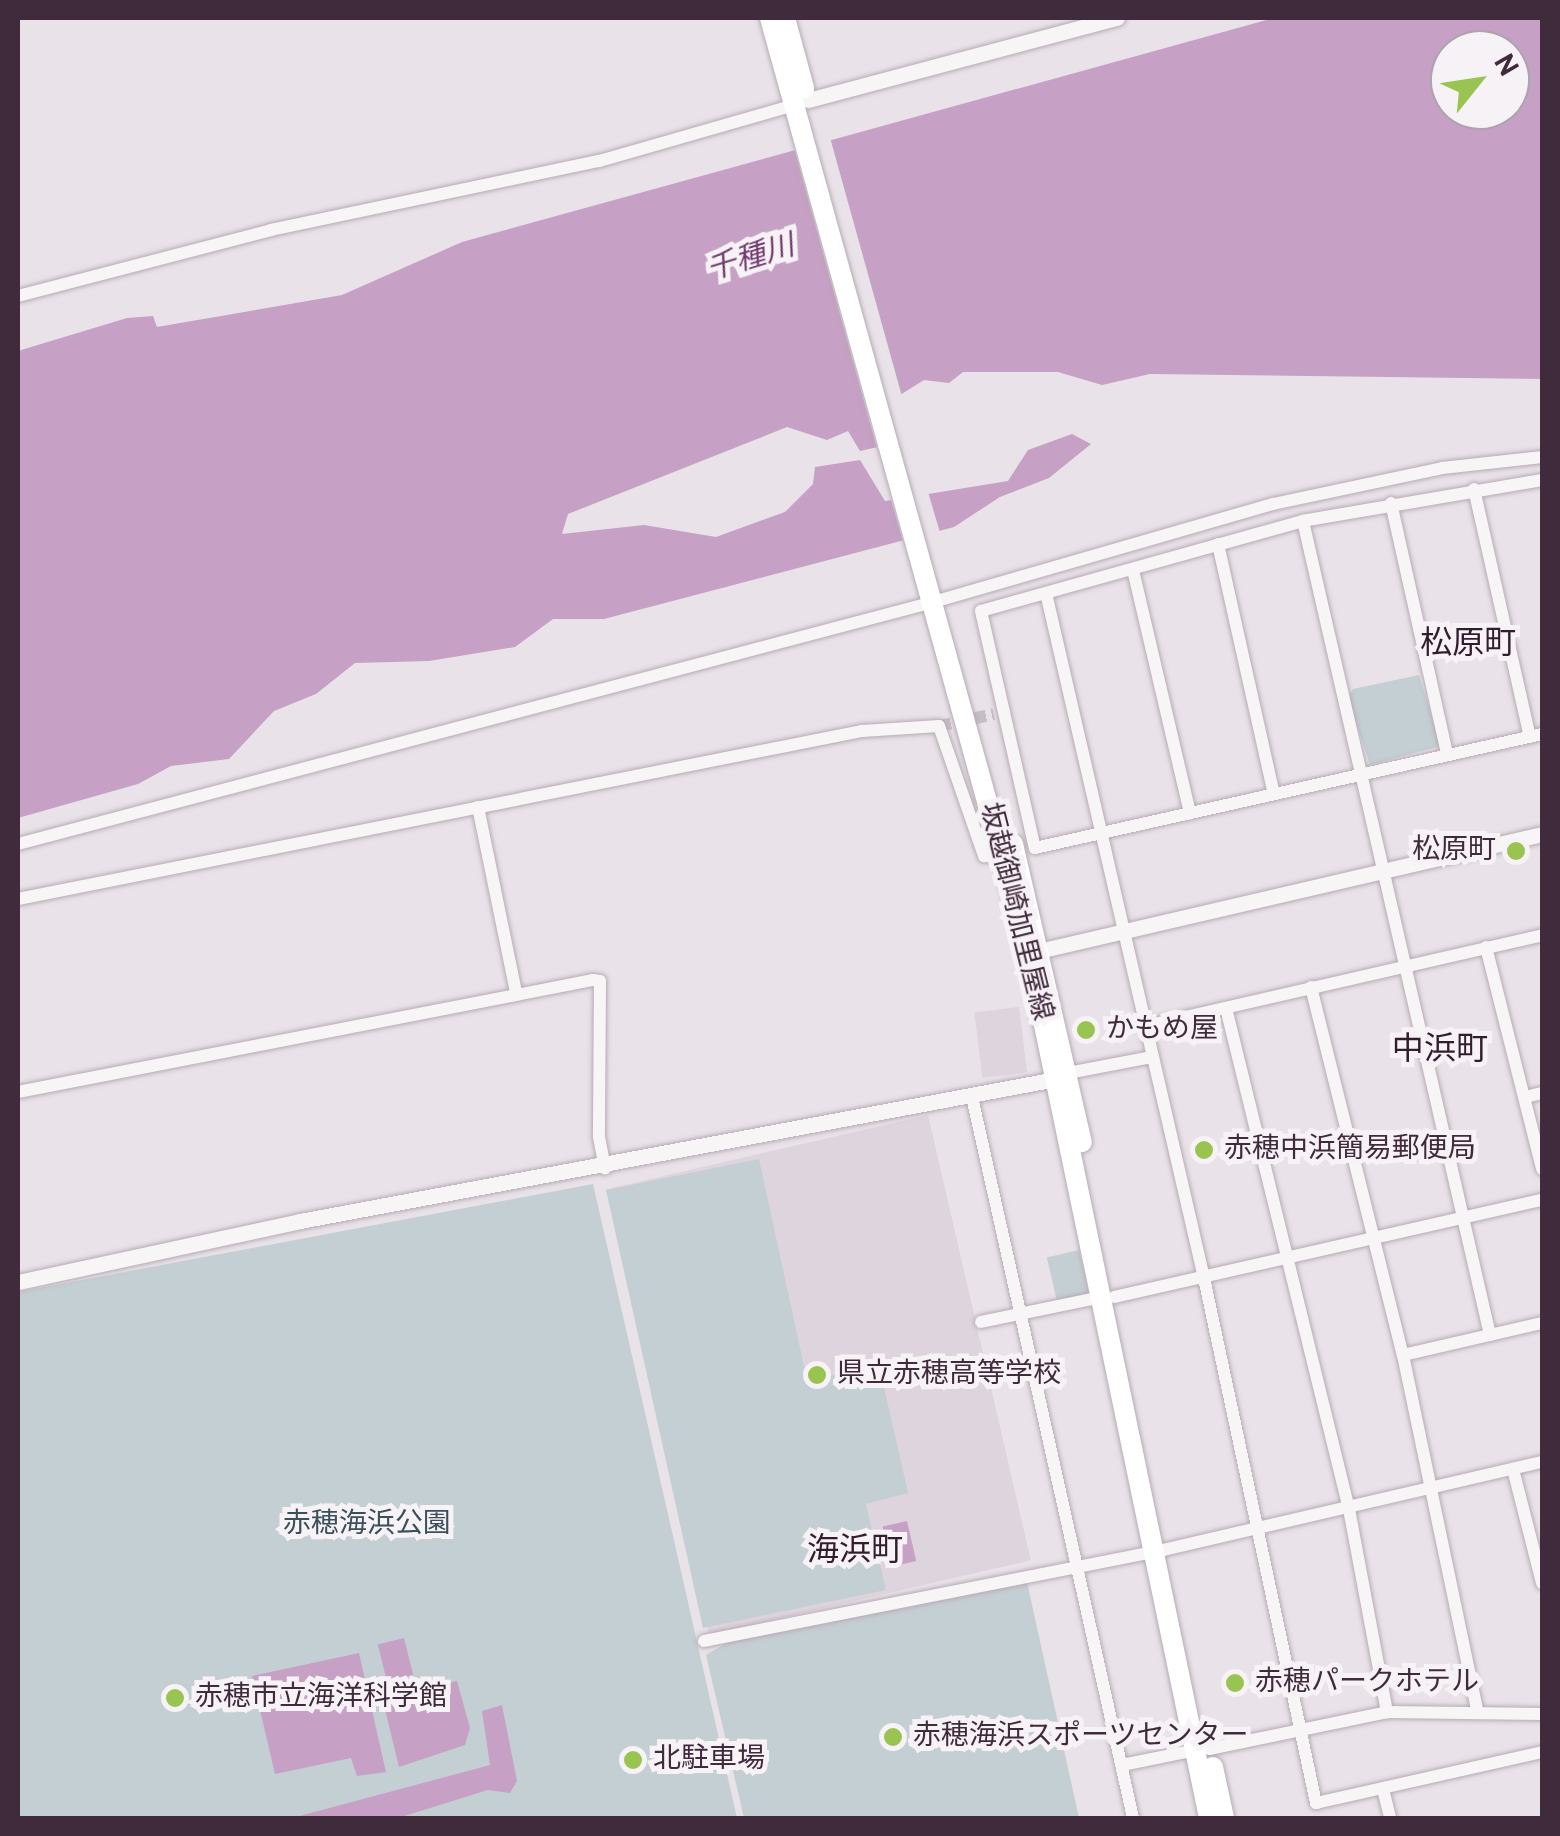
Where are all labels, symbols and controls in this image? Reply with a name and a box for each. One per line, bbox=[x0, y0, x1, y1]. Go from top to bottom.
north arrow bbox=[1430, 30, 1530, 130]
text: N bbox=[1484, 48, 1525, 84]
water label: 千種川 bbox=[703, 230, 799, 290]
district label: 松原町 bbox=[1420, 626, 1516, 664]
street label: 坂越御崎加里屋線 bbox=[972, 799, 1058, 1025]
place label: 松原町 bbox=[1412, 834, 1496, 868]
marker: 松原町 bbox=[1505, 840, 1527, 862]
place label: かもめ屋 bbox=[1106, 1013, 1218, 1047]
marker: かもめ屋 bbox=[1075, 1019, 1097, 1041]
district label: 中浜町 bbox=[1392, 1032, 1488, 1070]
place label: 赤穂中浜簡易郵便局 bbox=[1224, 1133, 1476, 1167]
marker: 赤穂中浜簡易郵便局 bbox=[1193, 1139, 1215, 1161]
place label: 県立赤穂高等学校 bbox=[837, 1358, 1061, 1392]
marker: 県立赤穂高等学校 bbox=[806, 1364, 828, 1386]
park label: 赤穂海浜公園 bbox=[283, 1508, 451, 1542]
district label: 海浜町 bbox=[807, 1533, 903, 1571]
place label: 赤穂パークホテル bbox=[1255, 1666, 1479, 1700]
marker: 赤穂パークホテル bbox=[1224, 1672, 1246, 1694]
place label: 赤穂市立海洋科学館 bbox=[195, 1681, 447, 1715]
marker: 赤穂市立海洋科学館 bbox=[164, 1687, 186, 1709]
place label: 赤穂海浜スポーツセンター bbox=[913, 1720, 1249, 1754]
marker: 赤穂海浜スポーツセンター bbox=[882, 1726, 904, 1748]
place label: 北駐車場 bbox=[653, 1743, 765, 1777]
marker: 北駐車場 bbox=[622, 1749, 644, 1771]

